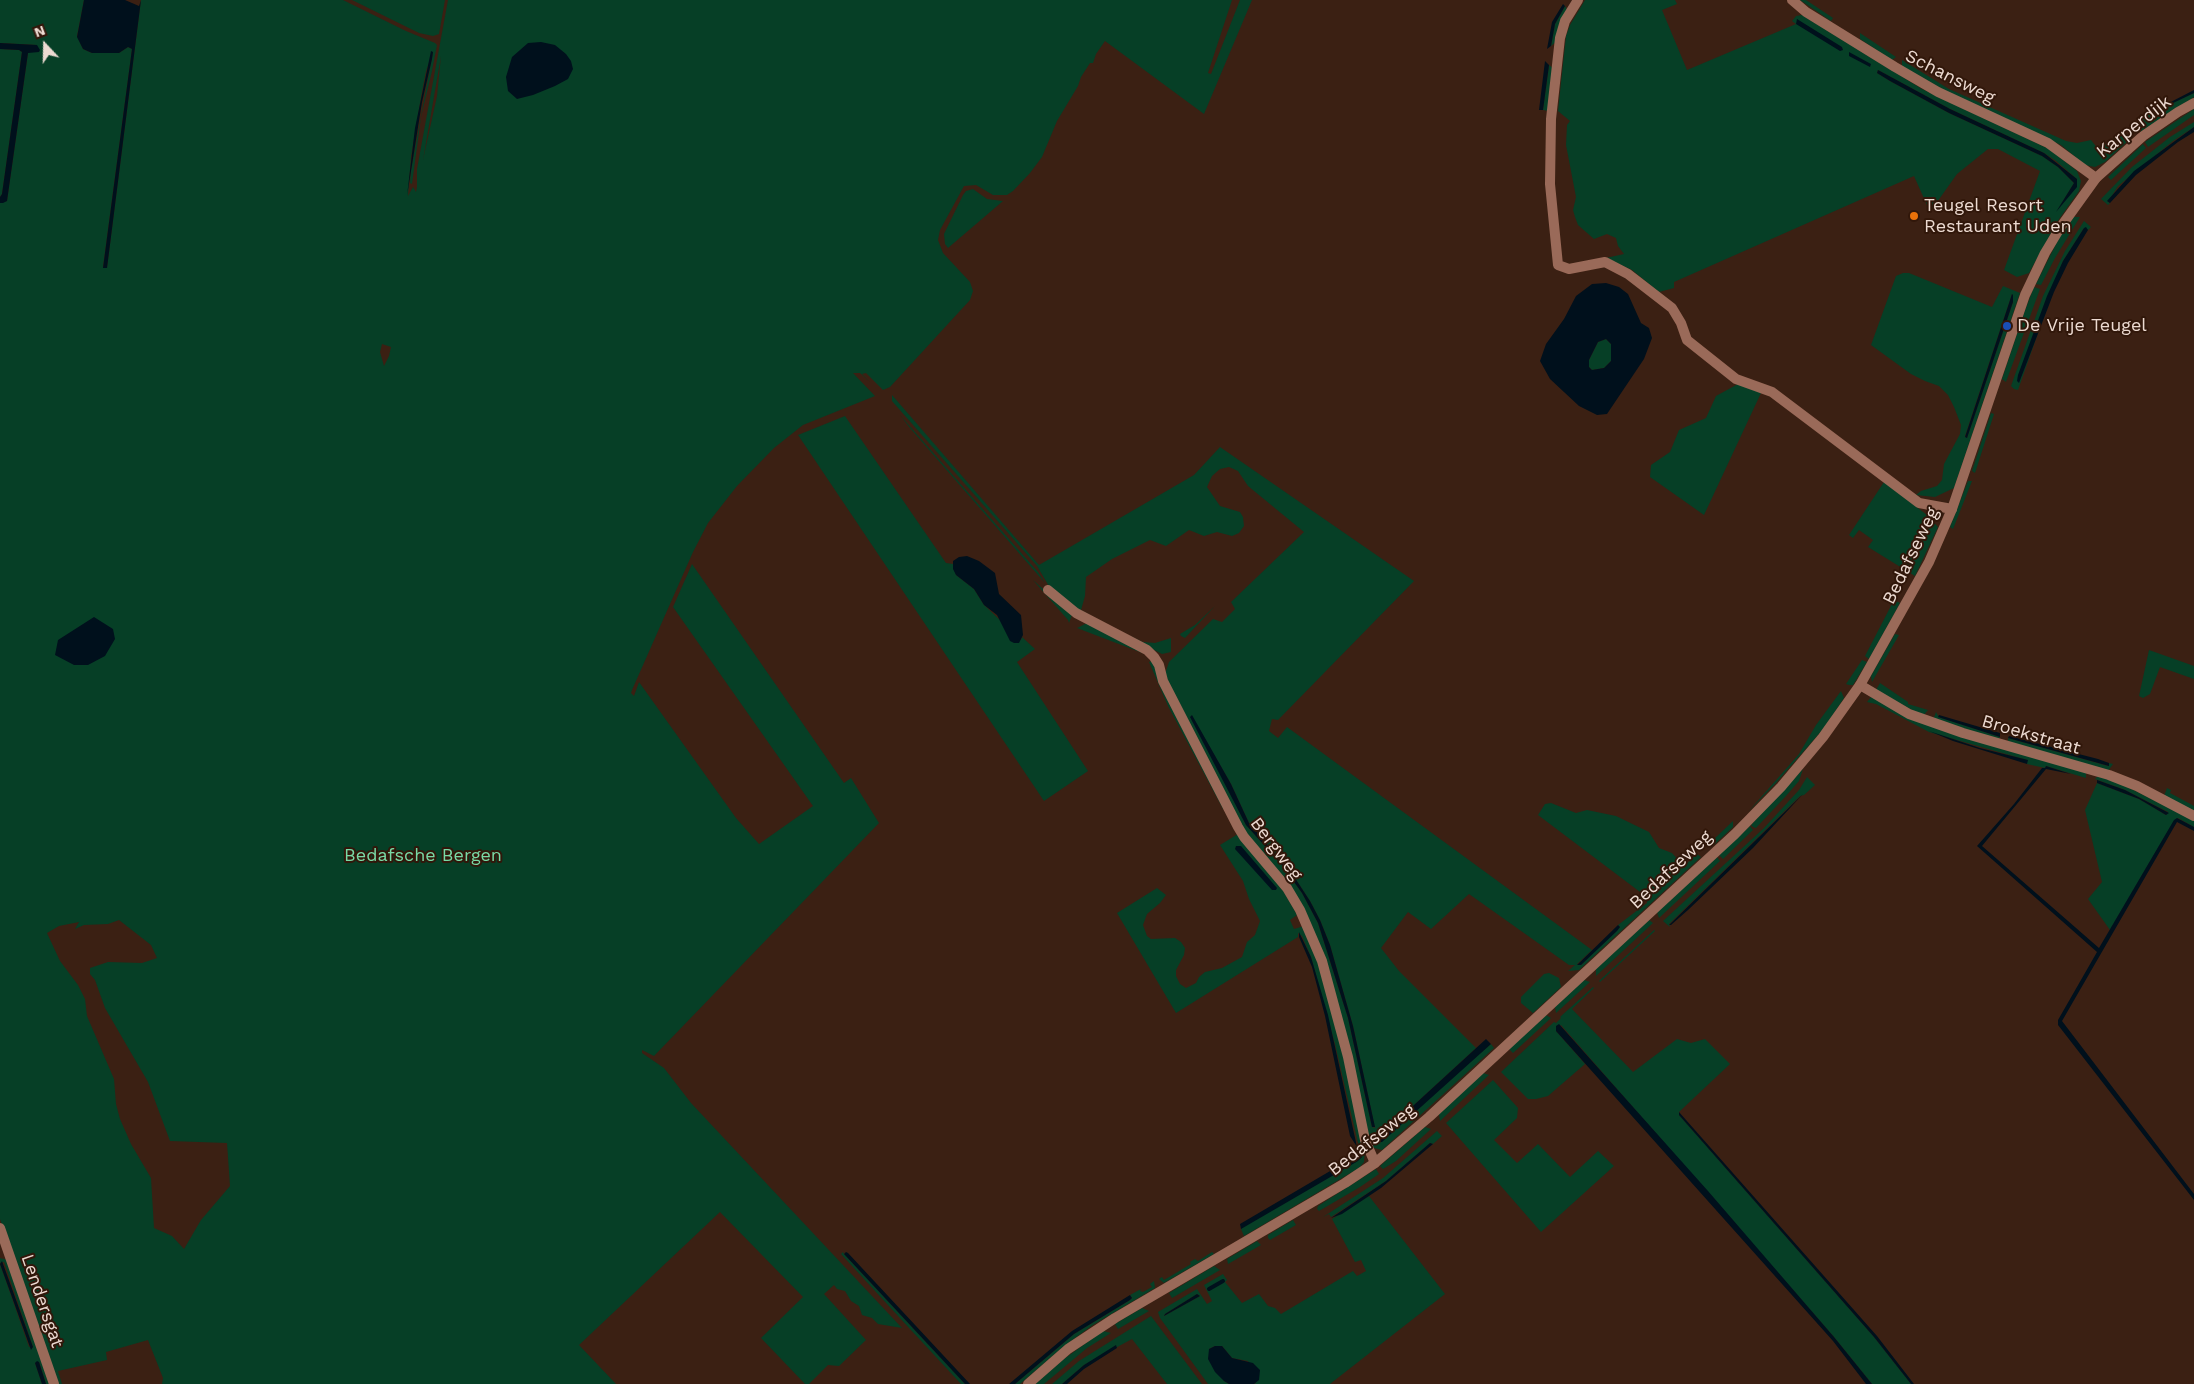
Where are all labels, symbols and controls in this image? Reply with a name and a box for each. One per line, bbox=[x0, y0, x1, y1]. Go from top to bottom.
north arrow bbox=[20, 20, 70, 70]
text: N bbox=[32, 22, 47, 40]
street label: Schansweg bbox=[1902, 45, 1998, 109]
street label: Karperdijk bbox=[2092, 91, 2176, 163]
place label: Teugel Resort Restaurant Uden bbox=[1924, 195, 2072, 238]
marker: Teugel Resort Restaurant Uden bbox=[1908, 210, 1920, 222]
place label: De Vrije Teugel bbox=[2017, 315, 2147, 337]
marker: De Vrije Teugel bbox=[2001, 320, 2013, 332]
street label: Bedafseweg bbox=[1878, 504, 1944, 608]
street label: Broekstraat bbox=[1979, 711, 2083, 759]
street label: Bergweg bbox=[1245, 813, 1307, 885]
street label: Bedafseweg bbox=[1625, 826, 1717, 914]
park label: Bedafsche Bergen bbox=[344, 845, 502, 867]
street label: Bedafseweg bbox=[1324, 1099, 1420, 1181]
street label: Lendersgat bbox=[16, 1252, 68, 1350]

